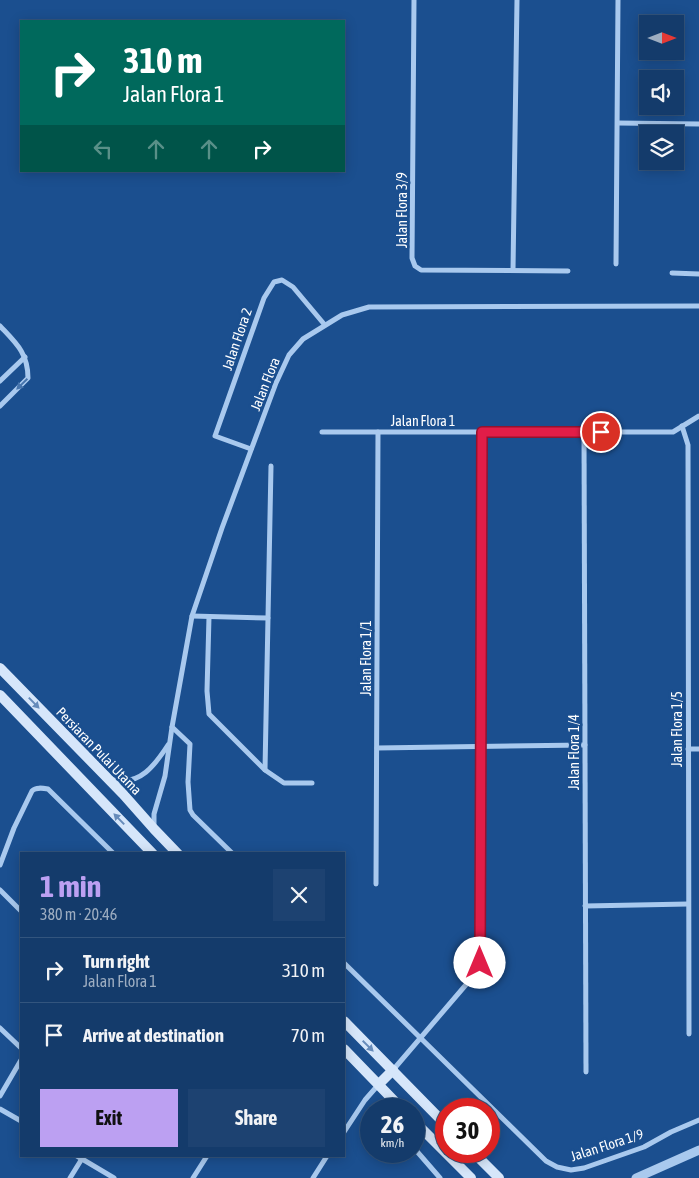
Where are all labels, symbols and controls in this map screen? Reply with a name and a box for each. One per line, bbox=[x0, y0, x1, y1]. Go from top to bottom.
north arrow bbox=[639, 15, 684, 60]
map controls bbox=[639, 15, 684, 170]
icon: right bbox=[40, 40, 105, 105]
text: 310 m bbox=[123, 40, 202, 80]
button: sound bbox=[639, 70, 684, 115]
text: Jalan Flora 1 bbox=[123, 81, 224, 107]
button: layers bbox=[639, 125, 684, 170]
icon: left bbox=[89, 135, 117, 163]
icon: ahead bbox=[142, 135, 170, 163]
icon: ahead bbox=[195, 135, 223, 163]
icon: right bbox=[248, 135, 276, 163]
street label: Jalan Flora 3/9 bbox=[394, 172, 410, 248]
street label: Jalan Flora 2 bbox=[219, 306, 255, 372]
street label: Jalan Flora bbox=[247, 355, 283, 413]
one-way arrow bbox=[16, 378, 28, 390]
pin bbox=[580, 411, 622, 453]
street label: Jalan Flora 1 bbox=[391, 413, 455, 429]
icon: arrive bbox=[587, 418, 615, 446]
street label: Jalan Flora 1/1 bbox=[358, 620, 374, 696]
street label: Jalan Flora 1/5 bbox=[669, 691, 685, 767]
one-way arrow bbox=[28, 696, 40, 708]
street label: Persiaran Pulai Utama bbox=[53, 704, 145, 798]
street label: Jalan Flora 1/4 bbox=[566, 714, 582, 790]
one-way arrow bbox=[113, 813, 125, 825]
text: 1 min bbox=[40, 869, 101, 903]
button: close bbox=[273, 869, 325, 921]
text: 380 m · 20:46 bbox=[40, 905, 117, 923]
position arrow bbox=[453, 936, 505, 988]
text: Turn right bbox=[83, 950, 150, 972]
icon: right bbox=[40, 956, 68, 984]
text: 310 m bbox=[282, 959, 325, 981]
text: Jalan Flora 1 bbox=[83, 972, 157, 990]
icon: arrive bbox=[40, 1021, 68, 1049]
text: Arrive at destination bbox=[83, 1024, 224, 1046]
text: 70 m bbox=[291, 1024, 325, 1046]
one-way arrow bbox=[362, 1039, 374, 1051]
button: Exit bbox=[40, 1089, 178, 1147]
button: Share bbox=[188, 1089, 325, 1147]
speed limit sign: 30 bbox=[435, 1098, 500, 1163]
text: 26 bbox=[381, 1110, 404, 1138]
street label: Jalan Flora 1/9 bbox=[568, 1126, 646, 1164]
text: km/h bbox=[381, 1136, 404, 1150]

